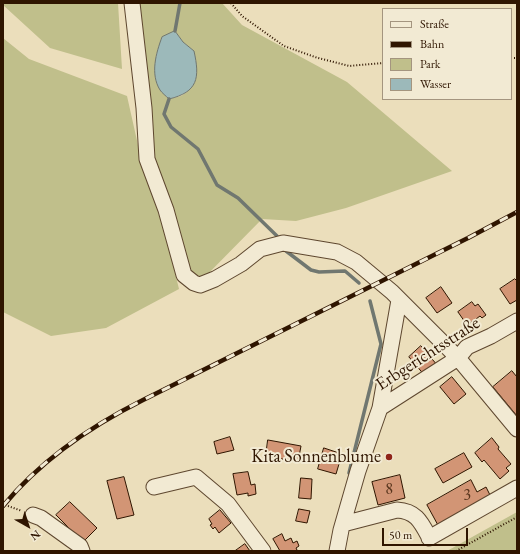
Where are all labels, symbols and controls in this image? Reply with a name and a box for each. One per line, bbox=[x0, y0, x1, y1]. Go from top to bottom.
legend bbox=[382, 8, 512, 100]
text: Straße bbox=[420, 16, 449, 32]
text: Bahn bbox=[420, 36, 444, 52]
text: Park bbox=[420, 56, 440, 72]
text: Wasser bbox=[420, 76, 451, 92]
street label: Erbgerichtsstraße bbox=[372, 312, 484, 396]
place label: Kita Sonnenblume bbox=[251, 446, 381, 468]
marker: Kita Sonnenblume bbox=[384, 452, 394, 462]
house number: 8 bbox=[385, 480, 393, 500]
house number: 3 bbox=[463, 486, 471, 506]
north arrow bbox=[8, 506, 48, 546]
scale bar bbox=[384, 520, 470, 546]
text: N bbox=[28, 527, 43, 544]
text: 50 m bbox=[389, 527, 412, 543]

